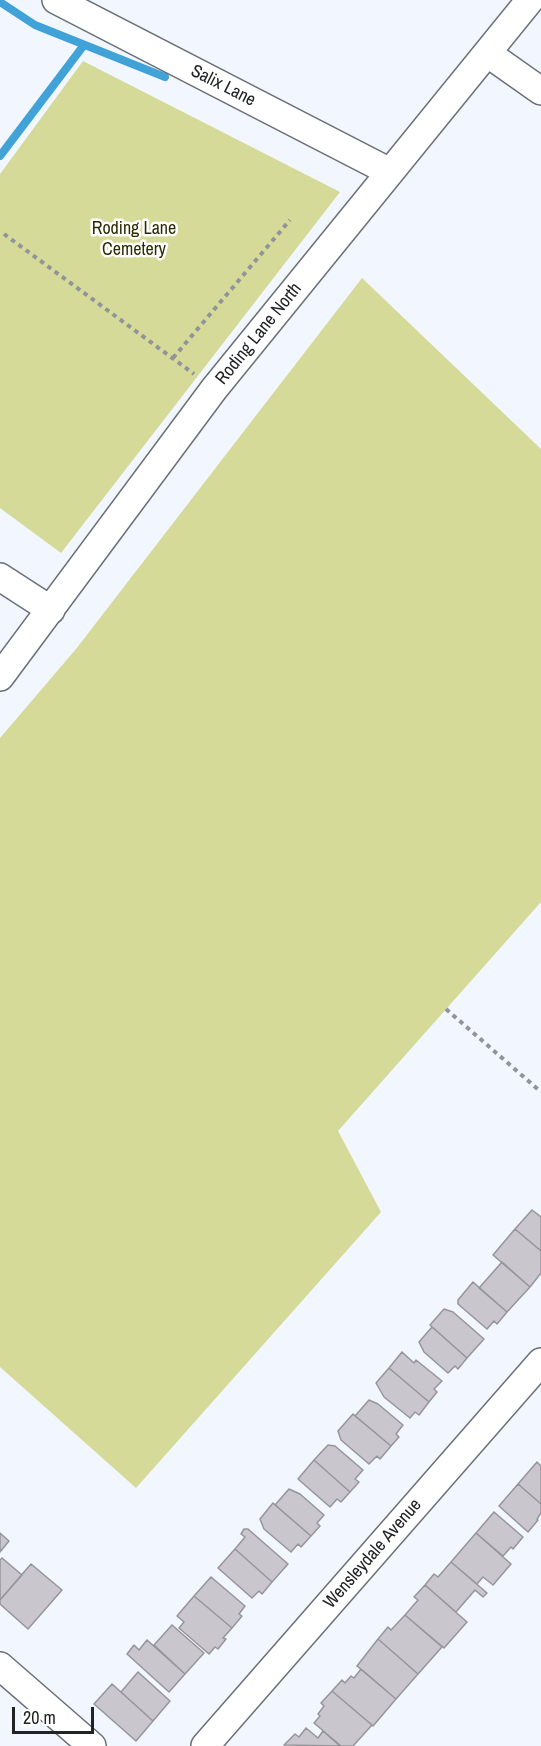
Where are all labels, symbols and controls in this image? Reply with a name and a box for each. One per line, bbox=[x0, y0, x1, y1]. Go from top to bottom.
street label: Salix Lane bbox=[187, 61, 259, 111]
park label: Roding Lane Cemetery bbox=[92, 218, 176, 260]
street label: Roding Lane North bbox=[211, 279, 307, 389]
street label: Wensleydale Avenue bbox=[320, 1495, 426, 1613]
scale bar bbox=[15, 1695, 98, 1733]
text: 20 m bbox=[23, 1705, 56, 1730]

